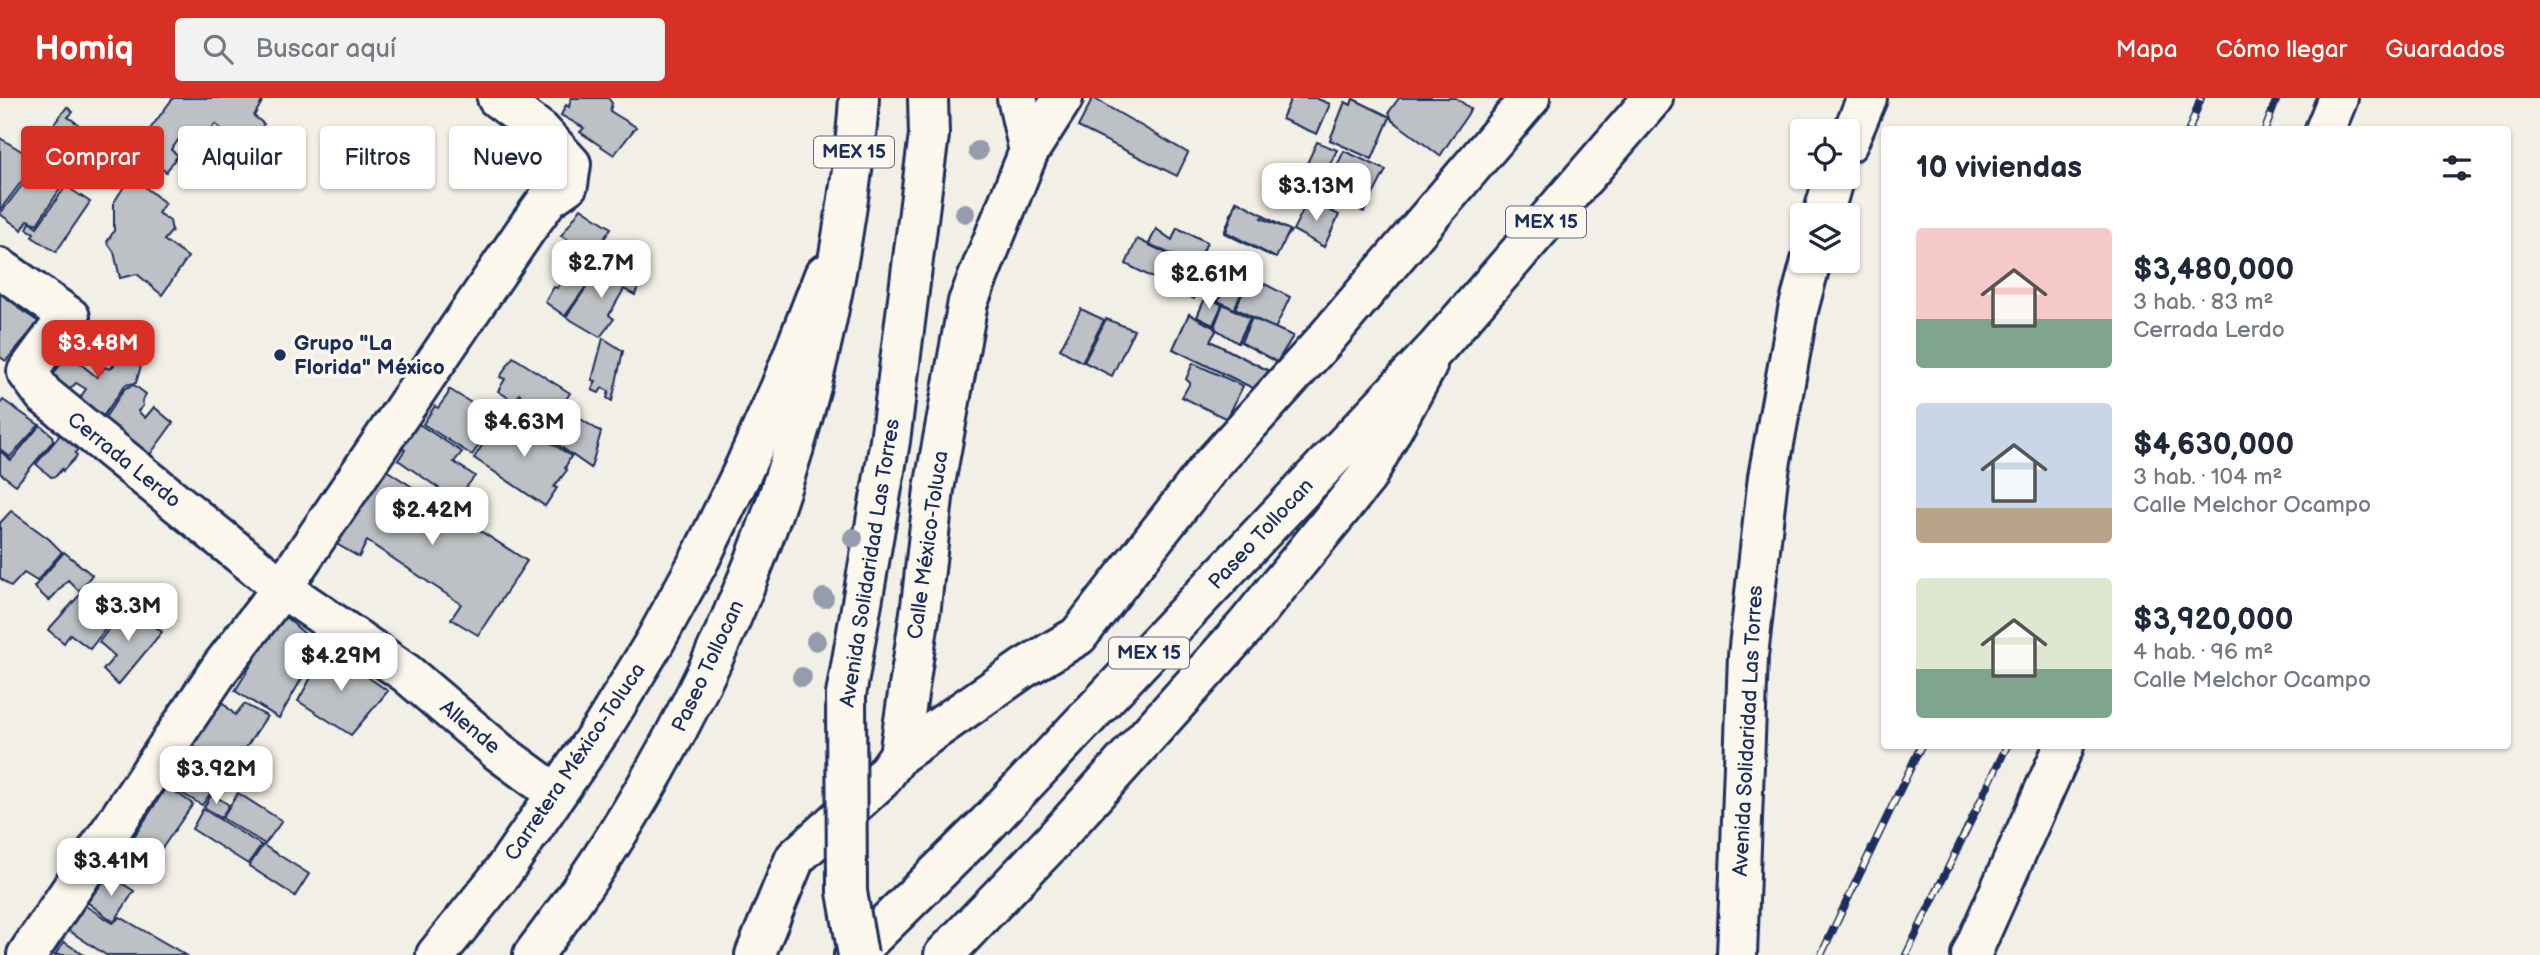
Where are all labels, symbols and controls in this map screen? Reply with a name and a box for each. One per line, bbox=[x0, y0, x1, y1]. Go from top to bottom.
search box bbox=[175, 18, 665, 81]
text: Homiq bbox=[35, 29, 133, 69]
icon: search bbox=[199, 30, 237, 68]
text: Buscar aquí bbox=[255, 34, 396, 65]
text: Mapa bbox=[2116, 35, 2178, 64]
text: Cómo llegar bbox=[2216, 35, 2347, 64]
text: Guardados bbox=[2385, 35, 2505, 64]
map controls bbox=[1790, 119, 1860, 273]
button: locate bbox=[1790, 119, 1860, 189]
chip: Comprar bbox=[21, 126, 164, 189]
chip: Alquilar bbox=[178, 126, 306, 189]
chip: Filtros bbox=[320, 126, 435, 189]
chip: Nuevo bbox=[449, 126, 567, 189]
road number: MEX 15 bbox=[814, 136, 894, 168]
icon: filters bbox=[2438, 149, 2476, 187]
text: 10 viviendas bbox=[1916, 150, 2082, 186]
pin: $3.13M bbox=[1259, 164, 1373, 223]
text: $3.13M bbox=[1278, 172, 1354, 200]
button: layers bbox=[1790, 203, 1860, 273]
road number: MEX 15 bbox=[1506, 206, 1586, 238]
pin: $2.7M bbox=[552, 240, 650, 300]
text: $2.7M bbox=[568, 249, 634, 277]
pin: $2.61M bbox=[1152, 252, 1266, 311]
text: $3,480,000 bbox=[2133, 252, 2294, 288]
icon: home bbox=[1972, 256, 2056, 340]
text: $2.61M bbox=[1170, 260, 1248, 288]
text: 3 hab. · 83 m² bbox=[2133, 288, 2273, 316]
text: Cerrada Lerdo bbox=[2133, 316, 2285, 344]
pin: $3.48M bbox=[41, 320, 155, 380]
text: $3.48M bbox=[58, 329, 138, 357]
place label: Grupo "La Florida" México bbox=[294, 331, 445, 380]
marker: Grupo "La Florida" México bbox=[272, 347, 288, 363]
pin: $4.63M bbox=[467, 400, 581, 459]
street label: Cerrada Lerdo bbox=[62, 407, 186, 513]
text: $4.63M bbox=[484, 408, 564, 436]
street label: Avenida Solidaridad Las Torres bbox=[835, 417, 905, 709]
text: $4,630,000 bbox=[2133, 427, 2294, 463]
icon: home bbox=[1972, 431, 2056, 515]
street label: Calle México-Toluca bbox=[902, 449, 954, 641]
text: 3 hab. · 104 m² bbox=[2133, 463, 2282, 491]
street label: Paseo Tollocan bbox=[1203, 473, 1319, 595]
pin: $2.42M bbox=[375, 488, 489, 547]
text: Calle Melchor Ocampo bbox=[2133, 491, 2371, 519]
text: $2.42M bbox=[391, 496, 473, 524]
pin: $3.3M bbox=[79, 584, 177, 643]
street label: Avenida Solidaridad Las Torres bbox=[1728, 585, 1768, 877]
text: $3.3M bbox=[95, 592, 161, 620]
street label: Paseo Tollocan bbox=[667, 596, 749, 736]
text: $3,920,000 bbox=[2133, 602, 2293, 638]
icon: home bbox=[1972, 606, 2056, 690]
pin: $4.29M bbox=[284, 634, 398, 693]
road number: MEX 15 bbox=[1109, 638, 1189, 668]
text: 4 hab. · 96 m² bbox=[2133, 638, 2273, 666]
text: $4.29M bbox=[301, 642, 381, 670]
street label: Carretera México-Toluca bbox=[499, 658, 651, 866]
text: Calle Melchor Ocampo bbox=[2133, 666, 2371, 694]
street label: Allende bbox=[435, 695, 505, 759]
pin: $3.92M bbox=[159, 746, 273, 806]
text: $3.92M bbox=[176, 755, 256, 783]
pin: $3.41M bbox=[54, 838, 168, 898]
text: $3.41M bbox=[73, 847, 149, 875]

